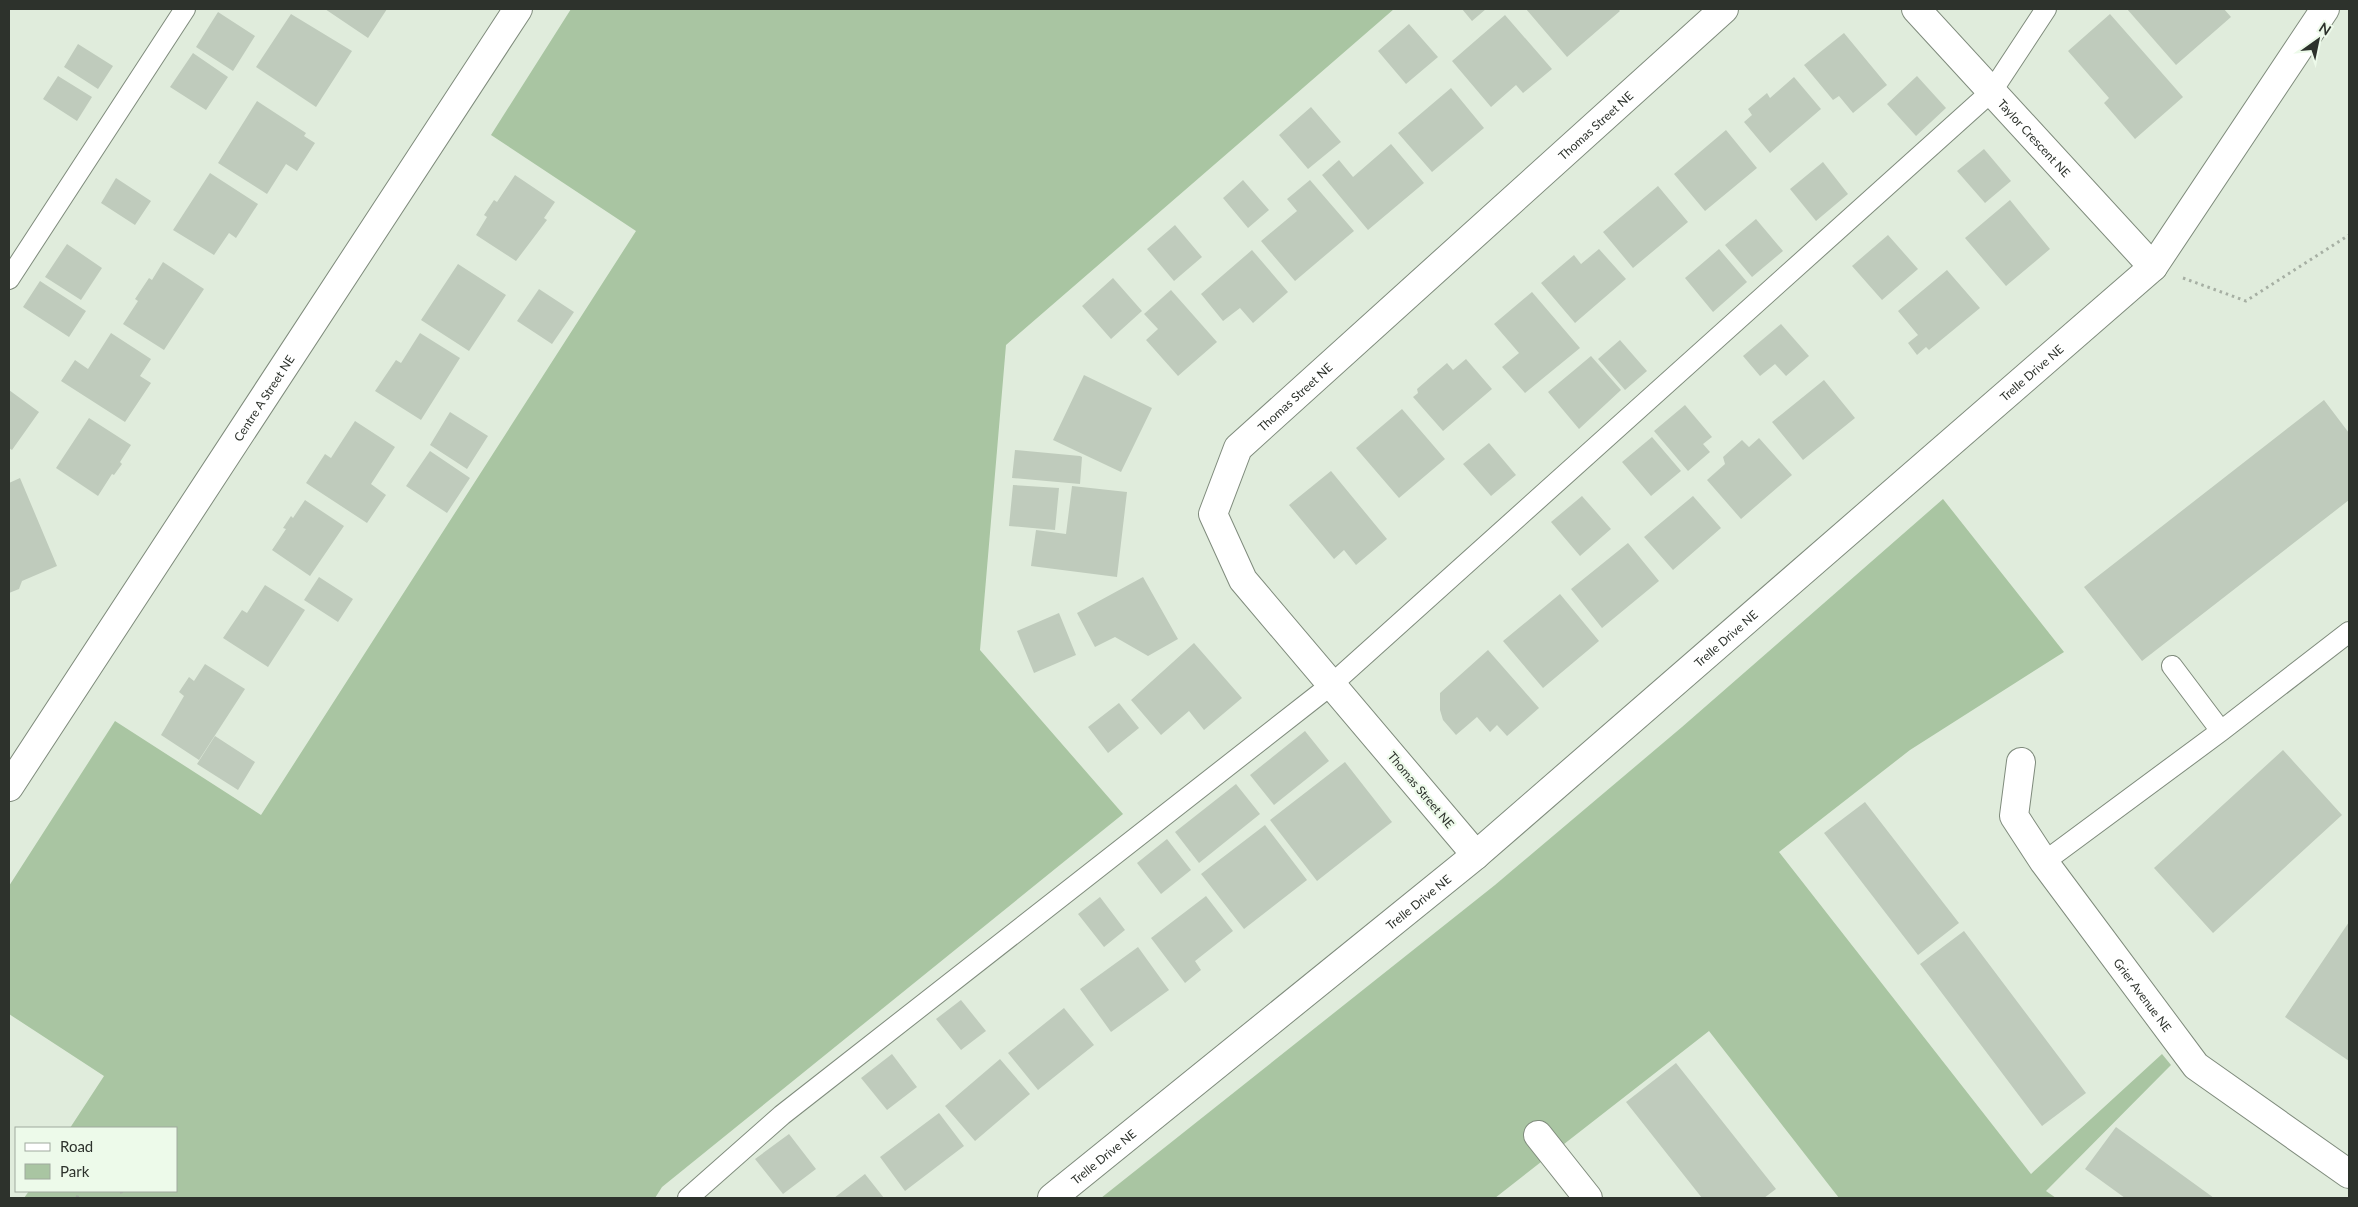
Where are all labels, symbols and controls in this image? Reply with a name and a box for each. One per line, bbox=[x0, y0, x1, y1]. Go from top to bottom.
north arrow bbox=[2293, 15, 2343, 65]
text: N bbox=[2316, 19, 2335, 39]
street label: Thomas Street NE bbox=[1555, 88, 1636, 163]
street label: Taylor Crescent NE bbox=[1995, 96, 2074, 180]
street label: Trelle Drive NE bbox=[1997, 341, 2066, 404]
street label: Centre A Street NE bbox=[230, 352, 297, 444]
street label: Thomas Street NE bbox=[1254, 359, 1335, 434]
street label: Trelle Drive NE bbox=[1691, 607, 1760, 670]
street label: Thomas Street NE bbox=[1385, 749, 1457, 831]
street label: Trelle Drive NE bbox=[1383, 871, 1454, 933]
street label: Grier Avenue NE bbox=[2111, 955, 2175, 1035]
street label: Trelle Drive NE bbox=[1068, 1126, 1139, 1187]
legend bbox=[15, 1127, 178, 1192]
text: Road bbox=[60, 1137, 93, 1155]
text: Park bbox=[60, 1162, 90, 1180]

